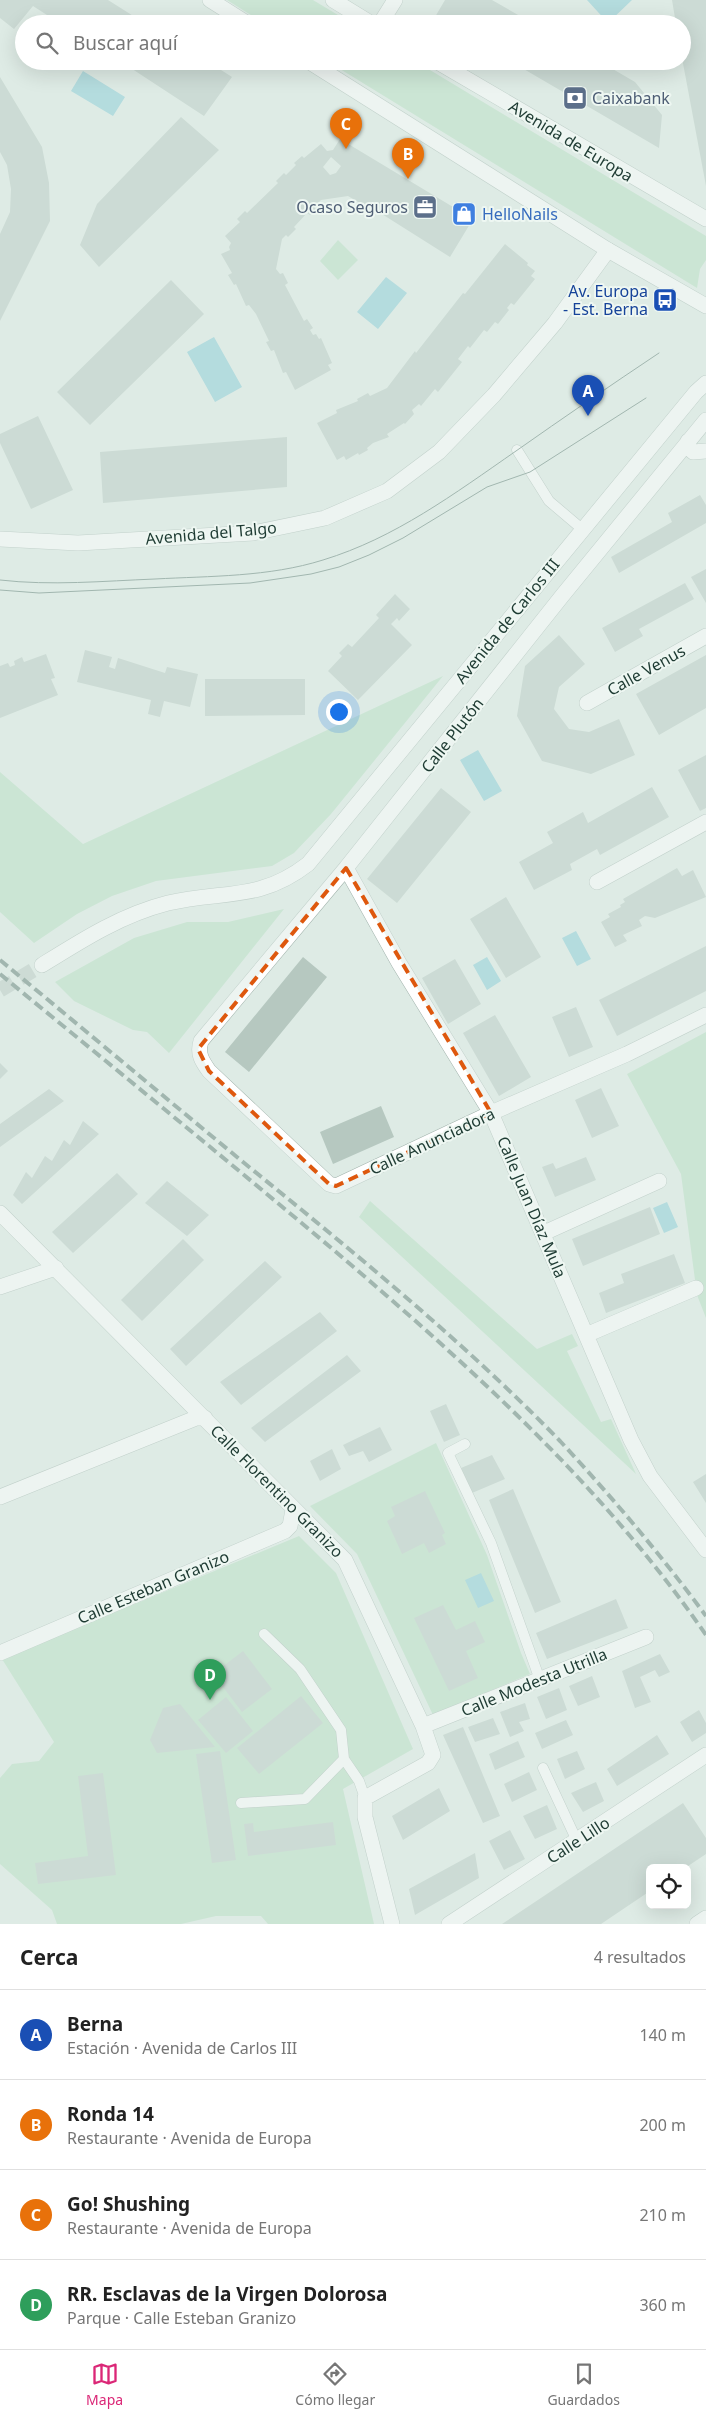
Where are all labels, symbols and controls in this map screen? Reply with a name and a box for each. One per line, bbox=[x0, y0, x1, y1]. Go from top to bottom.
search box bbox=[15, 15, 691, 70]
icon: search bbox=[33, 29, 61, 57]
text: Buscar aquí bbox=[73, 30, 178, 56]
bank icon: Caixabank bbox=[562, 85, 588, 111]
place label: Caixabank bbox=[592, 87, 670, 109]
street label: Avenida de Europa bbox=[505, 95, 637, 187]
pin: C bbox=[330, 108, 362, 149]
pin: B bbox=[392, 138, 424, 179]
office icon: Ocaso Seguros bbox=[412, 194, 438, 220]
place label: Ocaso Seguros bbox=[296, 196, 408, 218]
shop icon: HelloNails bbox=[451, 201, 477, 227]
place label: HelloNails bbox=[482, 203, 558, 225]
place label: Av. Europa - Est. Berna bbox=[563, 280, 648, 320]
bus stop icon: Av. Europa - Est. Berna bbox=[652, 287, 678, 313]
pin: A bbox=[572, 375, 604, 416]
street label: Avenida del Talgo bbox=[144, 516, 278, 550]
street label: Avenida de Carlos III bbox=[450, 554, 564, 688]
street label: Calle Venus bbox=[603, 639, 689, 701]
street label: Calle Plutón bbox=[416, 693, 488, 777]
your location bbox=[326, 699, 352, 725]
street label: Calle Anunciadora bbox=[366, 1102, 498, 1180]
street label: Calle Juan Díaz Mula bbox=[492, 1133, 572, 1281]
street label: Calle Florentino Granizo bbox=[206, 1420, 348, 1562]
street label: Calle Esteban Granizo bbox=[74, 1545, 232, 1629]
street label: Calle Modesta Utrilla bbox=[458, 1643, 610, 1721]
pin: D bbox=[194, 1659, 226, 1700]
street label: Calle Lillo bbox=[542, 1811, 614, 1869]
map controls bbox=[646, 1864, 691, 1909]
button: locate bbox=[646, 1864, 691, 1909]
text: Cerca bbox=[20, 1943, 78, 1971]
text: 4 resultados bbox=[594, 1946, 686, 1968]
text: Berna bbox=[67, 2011, 123, 2037]
text: A bbox=[30, 2024, 42, 2046]
text: 140 m bbox=[639, 2024, 686, 2046]
text: Estación · Avenida de Carlos III bbox=[67, 2037, 297, 2059]
text: Ronda 14 bbox=[67, 2101, 154, 2127]
text: B bbox=[31, 2114, 41, 2136]
text: 200 m bbox=[639, 2114, 686, 2136]
text: Restaurante · Avenida de Europa bbox=[67, 2127, 312, 2149]
text: Go! Shushing bbox=[67, 2191, 190, 2217]
text: C bbox=[31, 2204, 41, 2226]
text: 210 m bbox=[639, 2204, 686, 2226]
text: Restaurante · Avenida de Europa bbox=[67, 2217, 312, 2239]
text: RR. Esclavas de la Virgen Dolorosa bbox=[67, 2281, 387, 2307]
text: D bbox=[30, 2294, 42, 2316]
text: 360 m bbox=[639, 2294, 686, 2316]
text: Parque · Calle Esteban Granizo bbox=[67, 2307, 296, 2329]
tab: Mapa bbox=[86, 2360, 123, 2409]
tab: Cómo llegar bbox=[295, 2360, 375, 2409]
tab: Guardados bbox=[547, 2360, 620, 2409]

